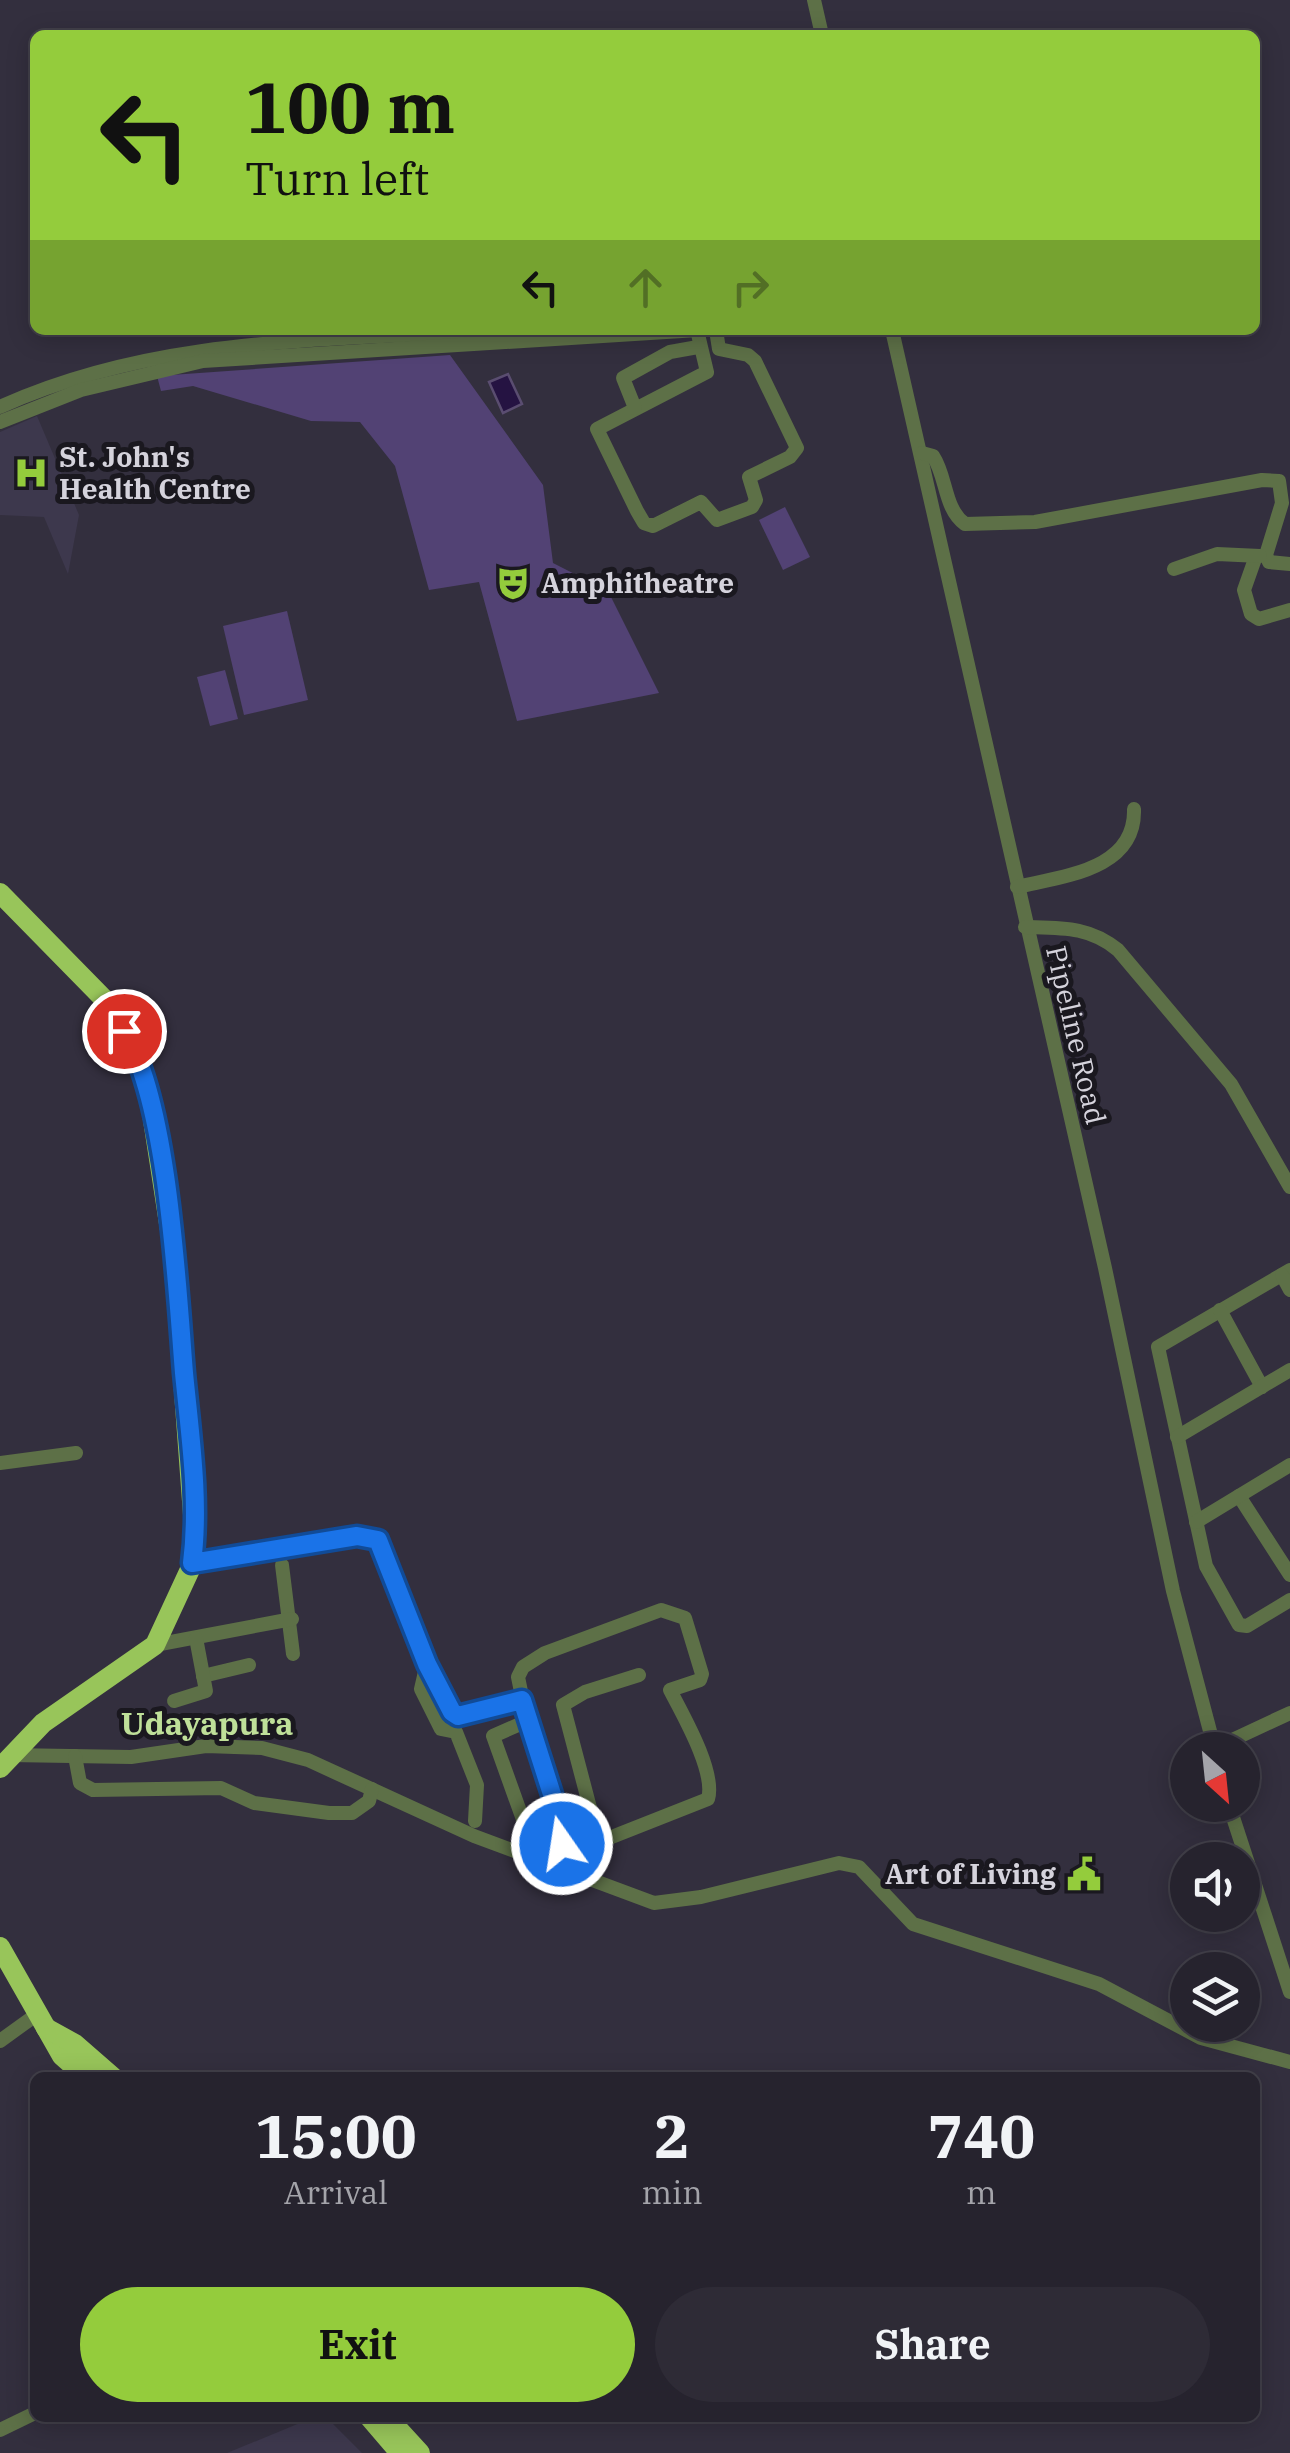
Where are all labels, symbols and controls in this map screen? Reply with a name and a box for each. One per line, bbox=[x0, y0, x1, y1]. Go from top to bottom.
text: 100 m bbox=[245, 61, 455, 152]
icon: left bbox=[80, 70, 210, 200]
text: Turn left bbox=[245, 149, 429, 207]
icon: left bbox=[513, 260, 568, 315]
icon: ahead bbox=[618, 260, 673, 315]
icon: right bbox=[723, 260, 778, 315]
place label: St. John's Health Centre bbox=[59, 438, 251, 507]
hospital icon: St. John's Health Centre bbox=[12, 454, 50, 492]
theatre icon: Amphitheatre bbox=[494, 564, 532, 602]
place label: Amphitheatre bbox=[541, 564, 734, 601]
street label: Pipeline Road bbox=[1038, 942, 1115, 1128]
pin bbox=[82, 989, 167, 1074]
icon: arrive bbox=[97, 1004, 152, 1059]
district label: Udayapura bbox=[120, 1702, 294, 1744]
north arrow bbox=[1170, 1732, 1260, 1822]
map controls bbox=[1170, 1732, 1260, 2042]
position arrow bbox=[510, 1792, 614, 1896]
button: sound bbox=[1170, 1842, 1260, 1932]
place label: Art of Living bbox=[885, 1855, 1057, 1892]
public building icon: Art of Living bbox=[1065, 1855, 1103, 1893]
button: layers bbox=[1170, 1952, 1260, 2042]
text: 15:00 bbox=[255, 2096, 417, 2175]
text: 2 bbox=[654, 2096, 690, 2175]
text: 740 bbox=[927, 2096, 1035, 2175]
text: Arrival bbox=[284, 2171, 388, 2213]
text: min bbox=[642, 2171, 703, 2213]
text: m bbox=[966, 2171, 997, 2213]
button: Exit bbox=[80, 2287, 635, 2402]
button: Share bbox=[655, 2287, 1210, 2402]

